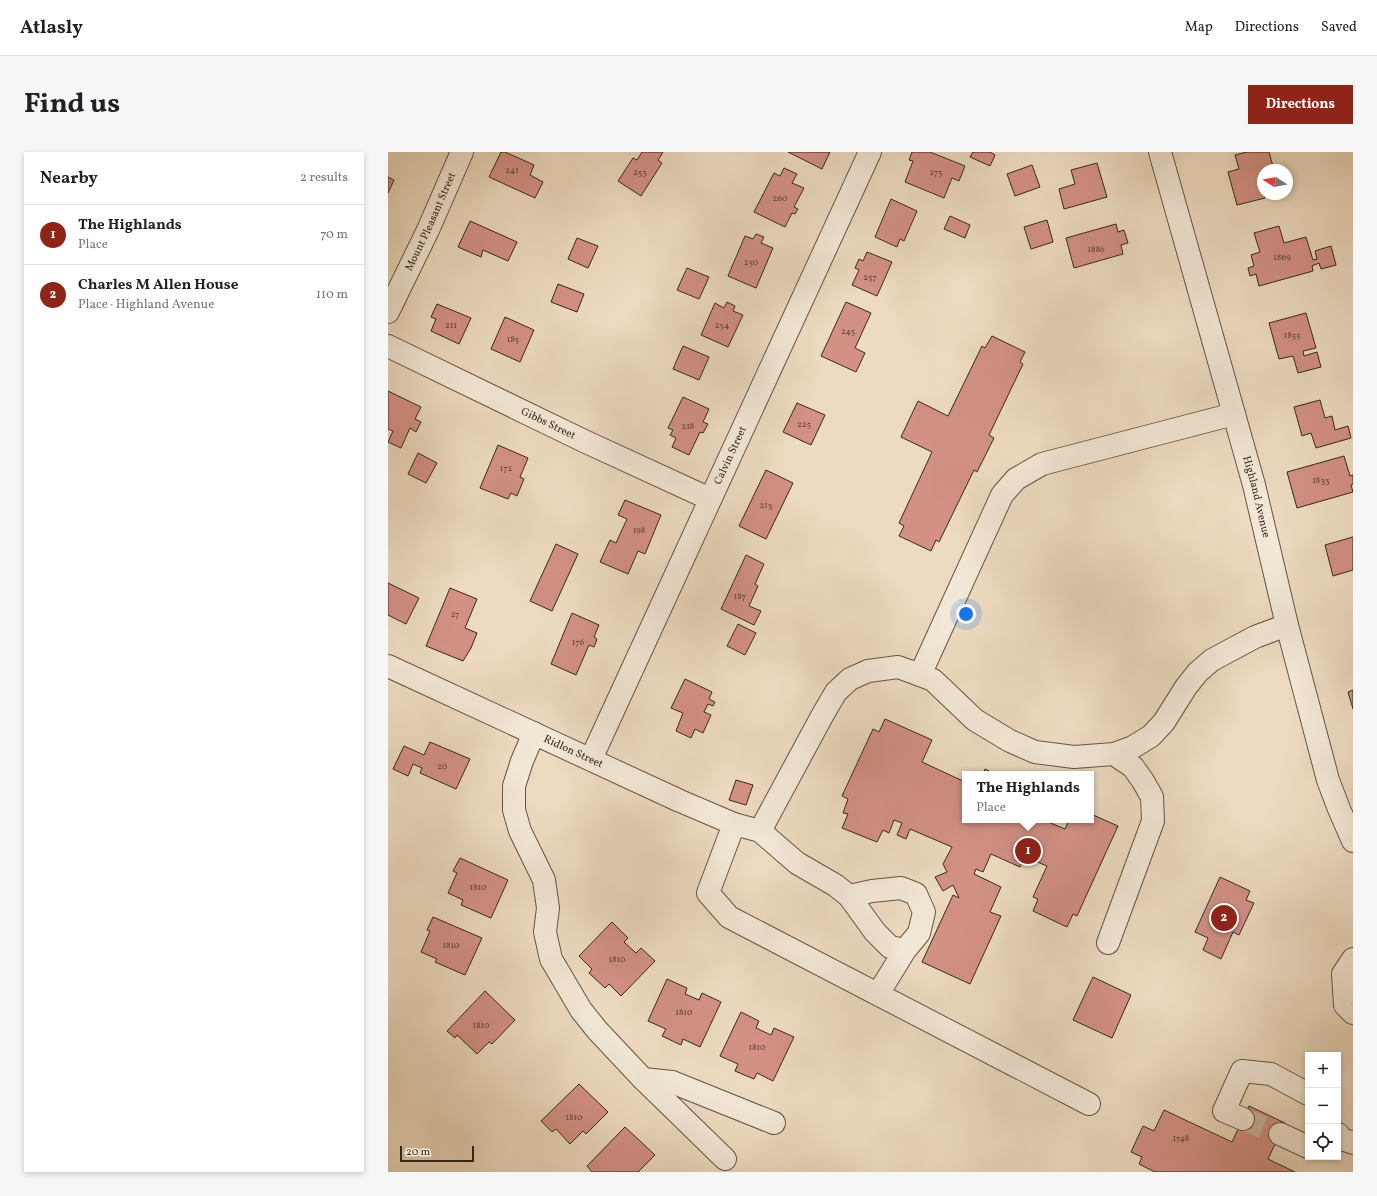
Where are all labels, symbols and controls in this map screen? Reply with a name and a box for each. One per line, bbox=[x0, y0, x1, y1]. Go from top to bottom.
text: Atlasly bbox=[20, 15, 83, 41]
text: Map bbox=[1185, 18, 1213, 37]
text: Directions bbox=[1235, 18, 1299, 37]
text: Saved bbox=[1321, 18, 1357, 37]
text: Find us bbox=[24, 85, 120, 124]
button: Directions bbox=[1248, 85, 1353, 124]
house number: 241 bbox=[505, 164, 519, 177]
north arrow bbox=[1257, 164, 1293, 200]
house number: 253 bbox=[633, 166, 647, 179]
house number: 275 bbox=[929, 166, 943, 179]
text: Nearby bbox=[40, 167, 98, 190]
text: 2 results bbox=[300, 169, 348, 187]
street label: Mount Pleasant Street bbox=[402, 170, 460, 273]
house number: 260 bbox=[773, 192, 788, 205]
text: The Highlands bbox=[78, 215, 182, 236]
text: 1 bbox=[50, 226, 56, 244]
text: 70 m bbox=[320, 226, 348, 244]
text: Place bbox=[78, 236, 108, 254]
house number: 1886 bbox=[1087, 243, 1105, 256]
house number: 1869 bbox=[1273, 251, 1291, 264]
house number: 250 bbox=[744, 256, 759, 269]
house number: 257 bbox=[863, 271, 877, 284]
text: Charles M Allen House bbox=[78, 275, 238, 296]
text: 2 bbox=[50, 286, 56, 304]
text: 110 m bbox=[316, 286, 348, 304]
text: Place · Highland Avenue bbox=[78, 296, 214, 314]
house number: 211 bbox=[445, 319, 457, 332]
house number: 234 bbox=[715, 319, 729, 332]
house number: 245 bbox=[841, 325, 855, 338]
house number: 1855 bbox=[1284, 329, 1300, 342]
house number: 185 bbox=[507, 333, 519, 346]
street label: Gibbs Street bbox=[518, 404, 578, 443]
house number: 225 bbox=[797, 418, 811, 431]
house number: 218 bbox=[682, 420, 695, 433]
street label: Calvin Street bbox=[711, 424, 750, 487]
street label: Highland Avenue bbox=[1239, 454, 1274, 539]
house number: 172 bbox=[500, 462, 512, 475]
house number: 1833 bbox=[1312, 474, 1330, 487]
house number: 213 bbox=[760, 499, 773, 512]
house number: 198 bbox=[633, 524, 646, 537]
house number: 187 bbox=[734, 590, 746, 603]
your location bbox=[956, 604, 976, 624]
house number: 27 bbox=[451, 608, 459, 621]
house number: 176 bbox=[572, 636, 585, 649]
street label: Ridlon Street bbox=[541, 731, 605, 772]
house number: 20 bbox=[437, 760, 448, 773]
popup bbox=[962, 771, 1094, 823]
text: The Highlands bbox=[976, 778, 1080, 799]
text: Place bbox=[976, 799, 1006, 817]
pin: 1 bbox=[1015, 836, 1041, 866]
house number: 1810 bbox=[470, 881, 487, 894]
pin: 2 bbox=[1211, 903, 1237, 933]
house number: 1810 bbox=[443, 939, 460, 952]
house number: 1810 bbox=[609, 953, 626, 966]
house number: 1810 bbox=[676, 1006, 693, 1019]
house number: 1810 bbox=[473, 1019, 490, 1032]
house number: 1810 bbox=[749, 1041, 766, 1054]
map controls bbox=[1305, 1052, 1341, 1160]
button: + bbox=[1305, 1052, 1341, 1088]
button: − bbox=[1305, 1088, 1341, 1124]
house number: 1810 bbox=[566, 1111, 583, 1124]
button: locate bbox=[1305, 1124, 1341, 1160]
house number: 1748 bbox=[1173, 1132, 1190, 1145]
scale bar bbox=[400, 1144, 474, 1163]
text: 20 m bbox=[406, 1145, 430, 1160]

